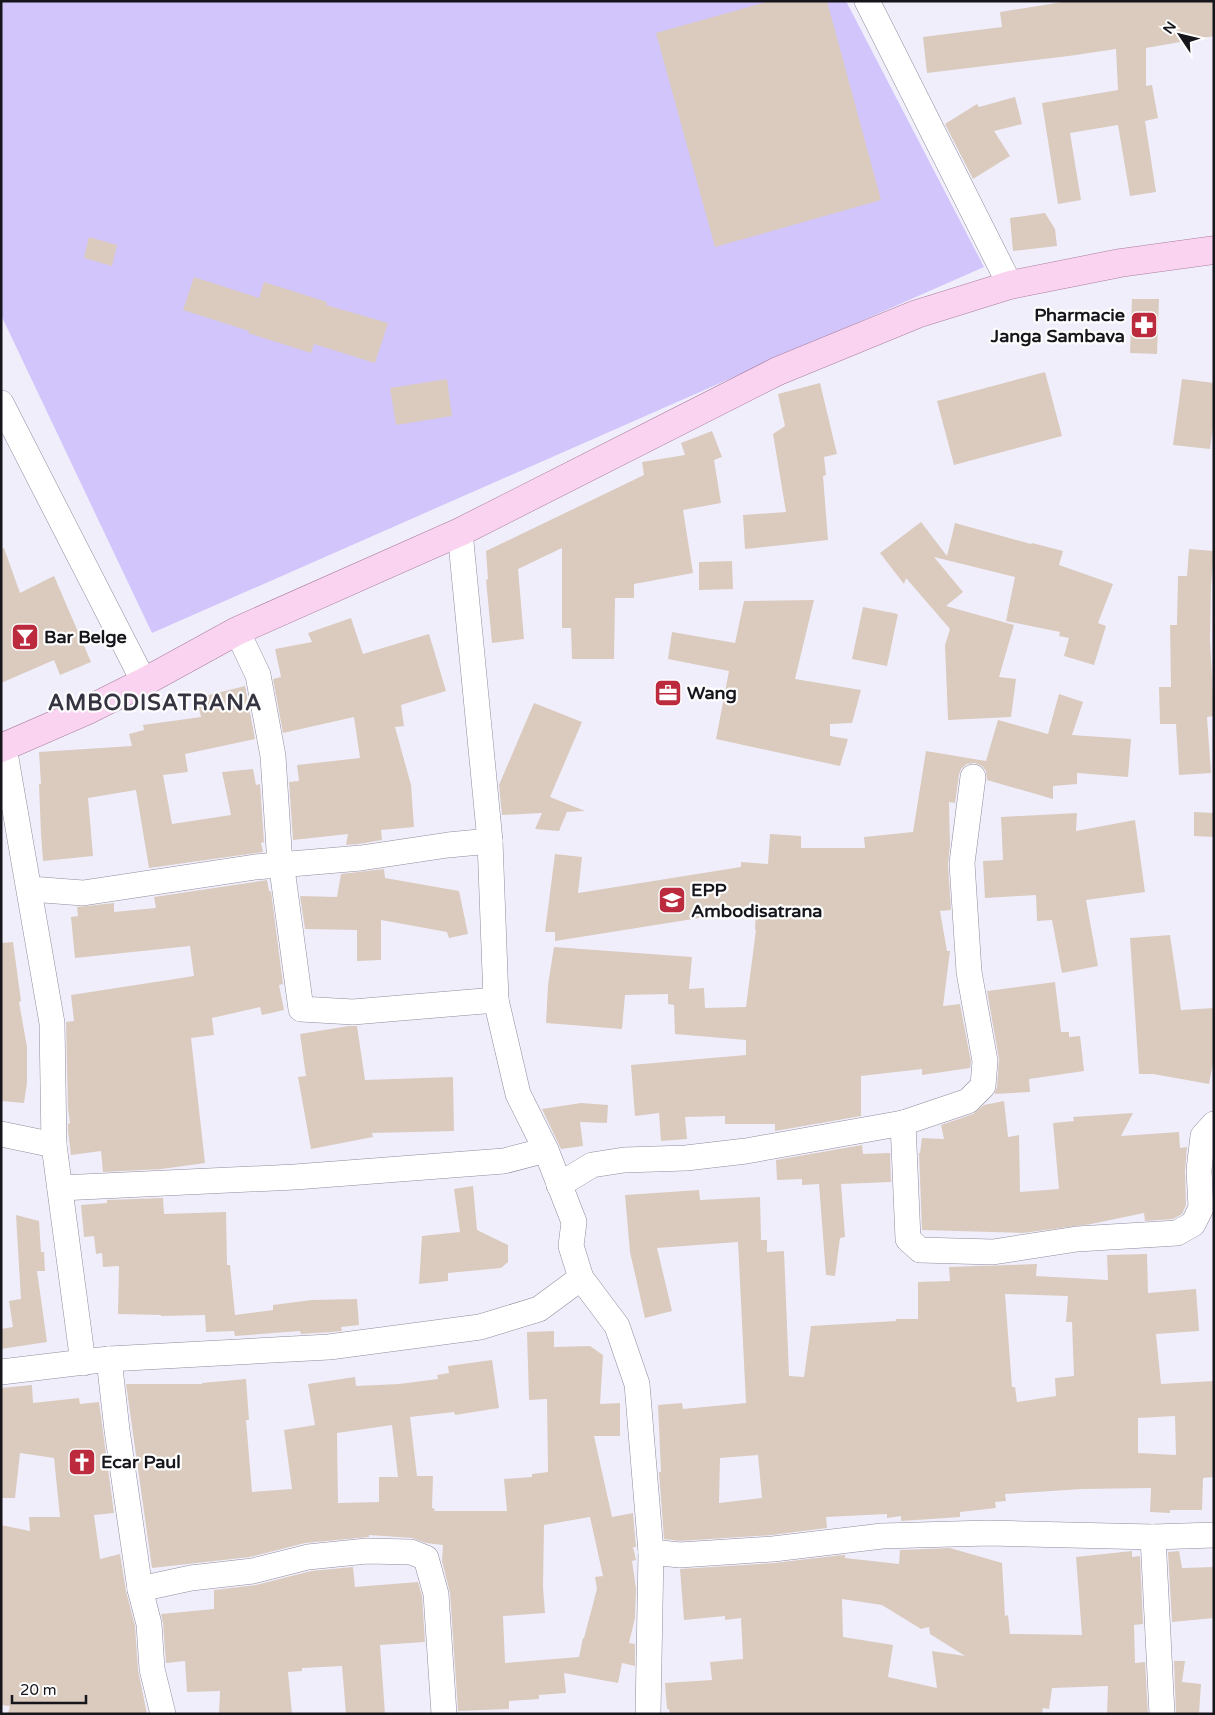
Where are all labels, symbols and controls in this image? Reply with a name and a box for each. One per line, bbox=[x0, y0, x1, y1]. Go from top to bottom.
north arrow bbox=[1155, 10, 1205, 60]
text: N bbox=[1160, 18, 1180, 37]
place label: Pharmacie Janga Sambava bbox=[990, 304, 1125, 347]
pharmacy icon: Pharmacie Janga Sambava bbox=[1129, 310, 1159, 340]
bar icon: Bar Belge bbox=[10, 622, 40, 652]
place label: Bar Belge bbox=[44, 626, 127, 648]
office icon: Wang bbox=[653, 678, 683, 708]
place label: Wang bbox=[687, 682, 737, 704]
district label: AMBODISATRANA bbox=[48, 690, 262, 716]
place label: EPP Ambodisatrana bbox=[691, 879, 823, 922]
school or university icon: EPP Ambodisatrana bbox=[657, 885, 687, 915]
church icon: Ecar Paul bbox=[67, 1447, 97, 1477]
place label: Ecar Paul bbox=[101, 1451, 181, 1473]
scale bar bbox=[12, 1672, 86, 1704]
text: 20 m bbox=[20, 1681, 57, 1699]

